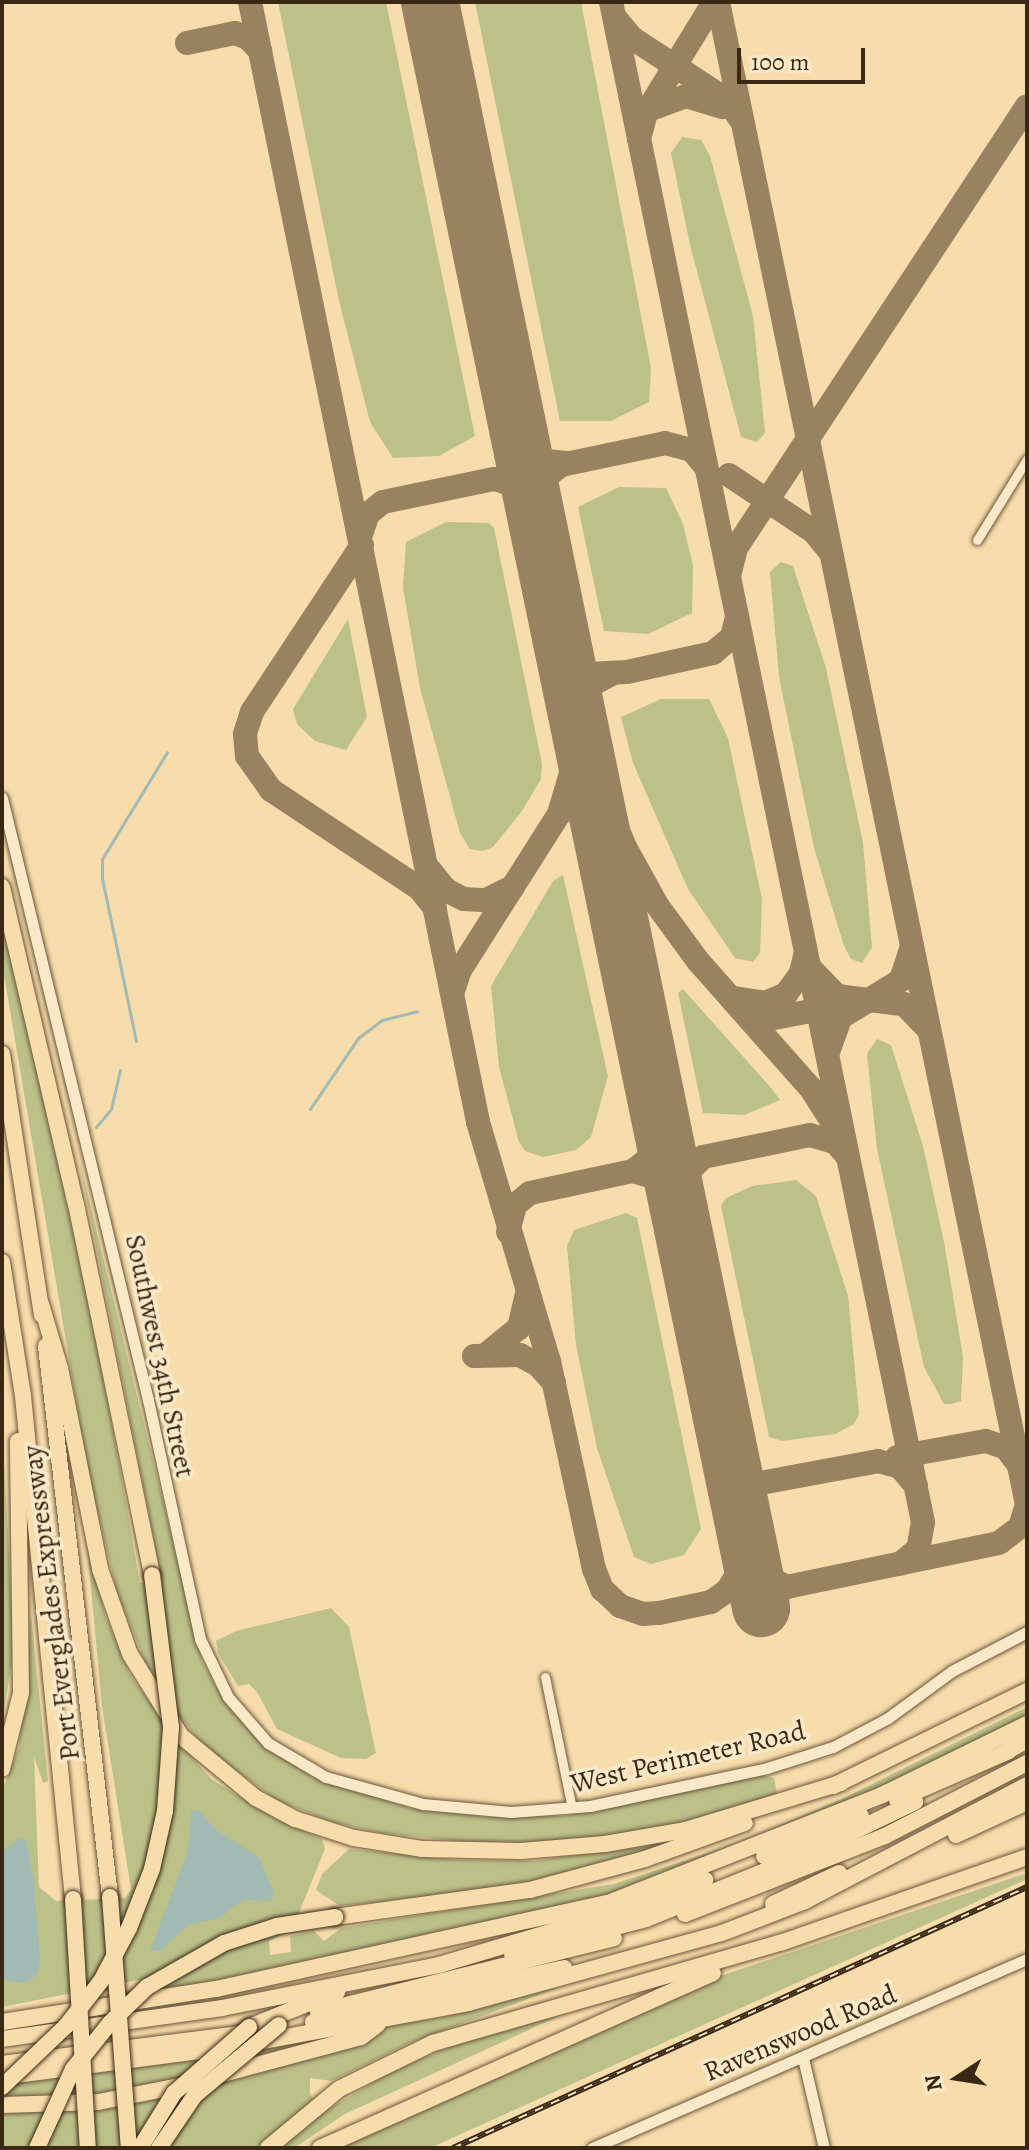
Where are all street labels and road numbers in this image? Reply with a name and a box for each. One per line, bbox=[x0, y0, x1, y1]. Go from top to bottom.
street label: Southwest 34th Street bbox=[118, 1231, 202, 1481]
street label: Port Everglades Expressway bbox=[15, 1443, 87, 1763]
street label: West Perimeter Road bbox=[567, 1714, 809, 1800]
street label: Ravenswood Road bbox=[698, 1977, 902, 2089]

